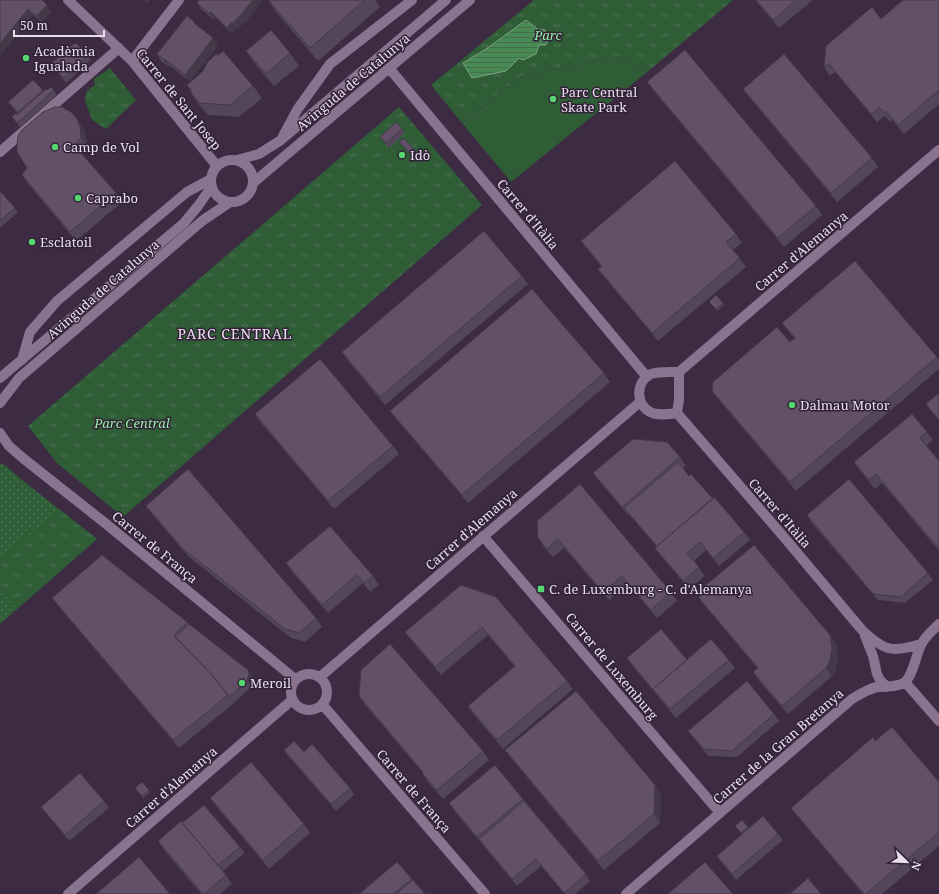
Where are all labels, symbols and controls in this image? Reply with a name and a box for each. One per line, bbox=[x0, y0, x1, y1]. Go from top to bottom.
scale bar bbox=[14, 12, 104, 38]
text: 50 m bbox=[20, 17, 48, 34]
park label: Parc bbox=[533, 26, 563, 44]
street label: Avinguda de Catalunya bbox=[292, 29, 414, 135]
place label: Acadèmia Igualada bbox=[34, 42, 95, 75]
street label: Carrer de Sant Josep bbox=[132, 44, 226, 154]
marker: Acadèmia Igualada bbox=[21, 53, 31, 63]
place label: Parc Central Skate Park bbox=[561, 83, 637, 116]
marker: Parc Central Skate Park bbox=[548, 94, 558, 104]
place label: Camp de Vol bbox=[63, 138, 140, 156]
marker: Camp de Vol bbox=[50, 142, 60, 152]
place label: Idò bbox=[410, 146, 430, 164]
marker: Idò bbox=[397, 150, 407, 160]
street label: Carrer d'Itàlia bbox=[493, 175, 563, 253]
place label: Caprabo bbox=[86, 189, 138, 207]
marker: Caprabo bbox=[73, 193, 83, 203]
street label: Carrer d'Alemanya bbox=[751, 207, 851, 295]
place label: Esclatoil bbox=[40, 233, 92, 251]
street label: Avinguda de Catalunya bbox=[43, 235, 163, 343]
marker: Esclatoil bbox=[27, 237, 37, 247]
district label: PARC CENTRAL bbox=[177, 324, 293, 343]
place label: Dalmau Motor bbox=[800, 396, 890, 414]
marker: Dalmau Motor bbox=[787, 400, 797, 410]
park label: Parc Central bbox=[93, 414, 170, 432]
street label: Carrer d'Itàlia bbox=[745, 474, 815, 552]
street label: Carrer d'Alemanya bbox=[421, 484, 521, 574]
street label: Carrer de França bbox=[108, 507, 202, 587]
place label: C. de Luxemburg - C. d'Alemanya bbox=[549, 580, 752, 598]
marker: C. de Luxemburg - C. d'Alemanya bbox=[536, 584, 546, 594]
street label: Carrer de Luxemburg bbox=[562, 609, 662, 723]
place label: Meroil bbox=[250, 674, 291, 692]
marker: Meroil bbox=[237, 678, 247, 688]
street label: Carrer de la Gran Bretanya bbox=[709, 684, 847, 808]
street label: Carrer d'Alemanya bbox=[121, 742, 221, 832]
street label: Carrer de França bbox=[373, 745, 455, 837]
north arrow bbox=[887, 842, 927, 882]
text: N bbox=[908, 859, 925, 873]

